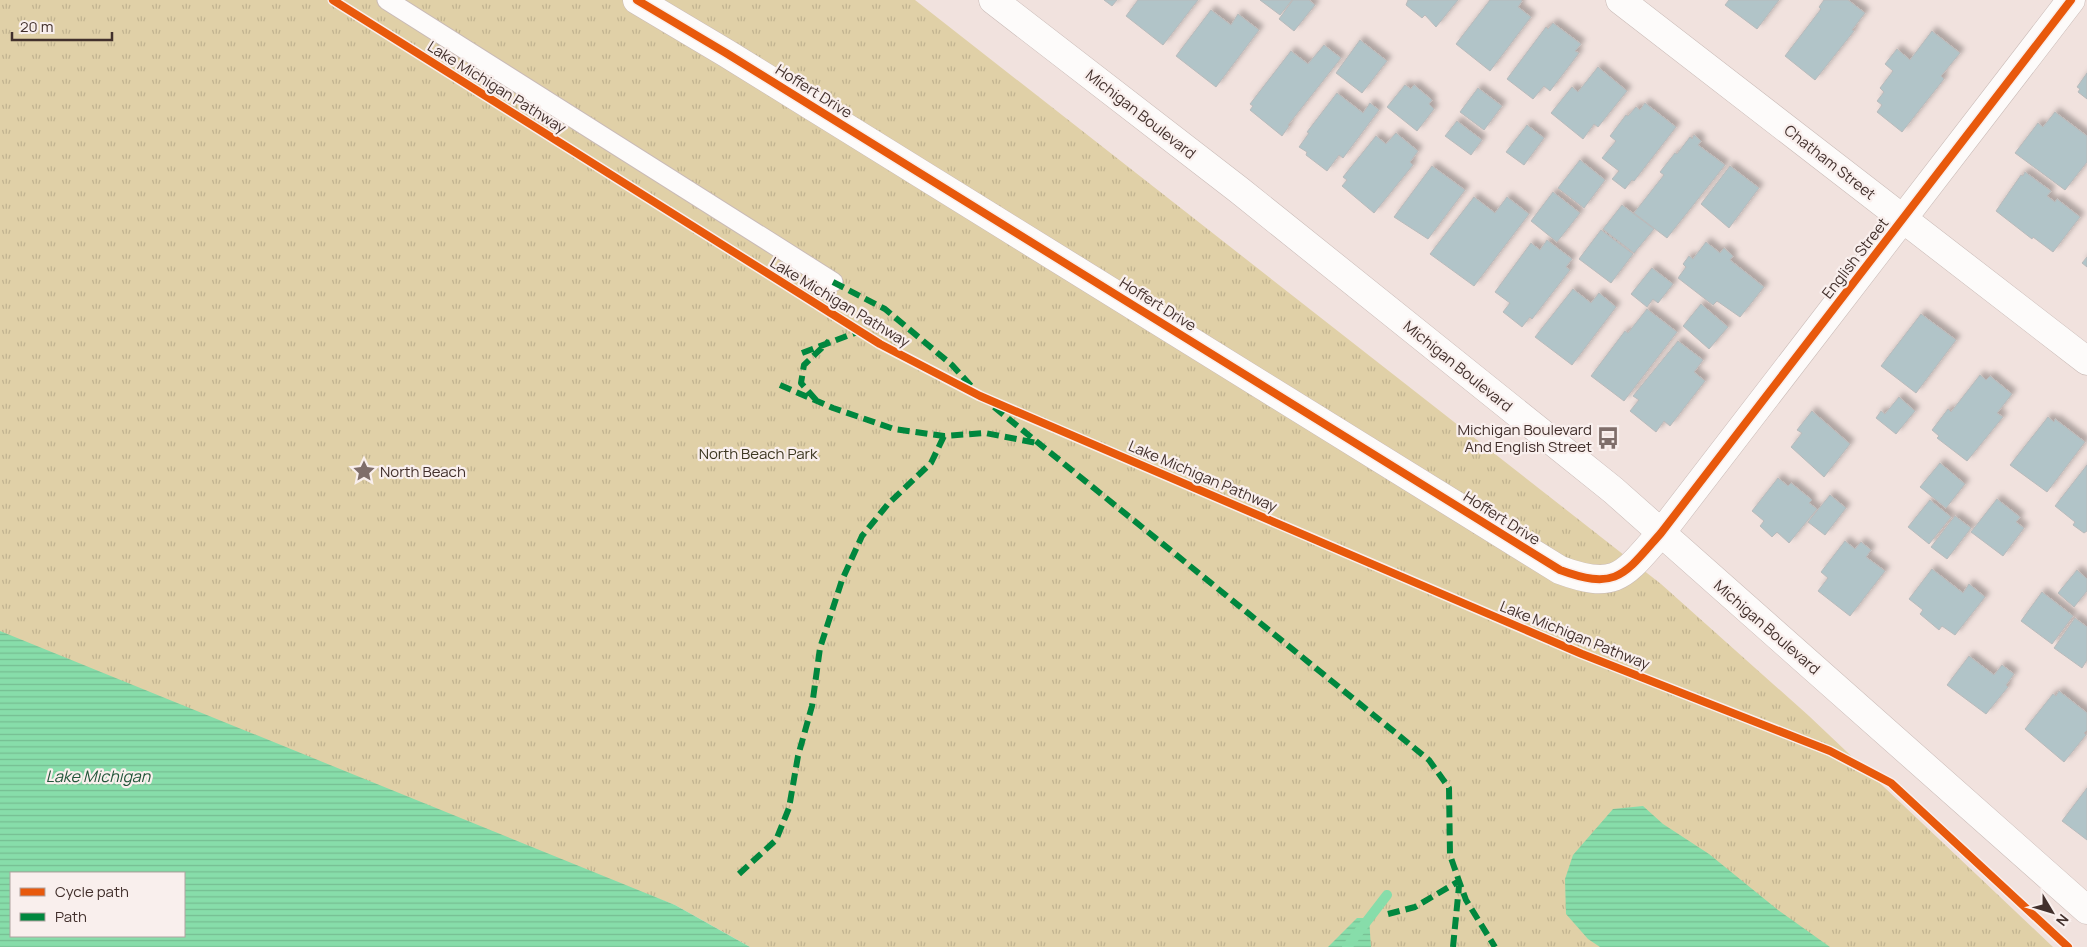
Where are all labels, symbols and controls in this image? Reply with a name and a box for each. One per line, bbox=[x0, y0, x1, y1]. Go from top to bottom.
scale bar bbox=[12, 10, 112, 42]
text: 20 m bbox=[20, 16, 53, 37]
street label: Lake Michigan Pathway bbox=[424, 36, 570, 138]
street label: Hoffert Drive bbox=[772, 59, 857, 123]
street label: Michigan Boulevard bbox=[1082, 64, 1200, 164]
street label: Chatham Street bbox=[1780, 120, 1880, 204]
street label: English Street bbox=[1817, 213, 1893, 303]
street label: Lake Michigan Pathway bbox=[766, 252, 914, 352]
street label: Hoffert Drive bbox=[1116, 272, 1201, 336]
street label: Michigan Boulevard bbox=[1399, 316, 1517, 416]
place label: Michigan Boulevard And English Street bbox=[1457, 419, 1592, 457]
bus stop icon: Michigan Boulevard And English Street bbox=[1595, 425, 1621, 451]
street label: Lake Michigan Pathway bbox=[1125, 435, 1281, 517]
park label: North Beach Park bbox=[699, 443, 818, 464]
place icon: North Beach bbox=[351, 458, 377, 484]
place label: North Beach bbox=[380, 461, 466, 482]
street label: Hoffert Drive bbox=[1460, 486, 1545, 550]
street label: Michigan Boulevard bbox=[1709, 575, 1825, 679]
street label: Lake Michigan Pathway bbox=[1497, 595, 1653, 675]
water label: Lake Michigan bbox=[46, 765, 151, 787]
legend bbox=[10, 872, 185, 937]
text: Cycle path bbox=[55, 881, 129, 902]
north arrow bbox=[2027, 887, 2077, 937]
text: Path bbox=[55, 906, 87, 927]
text: N bbox=[2052, 910, 2073, 930]

